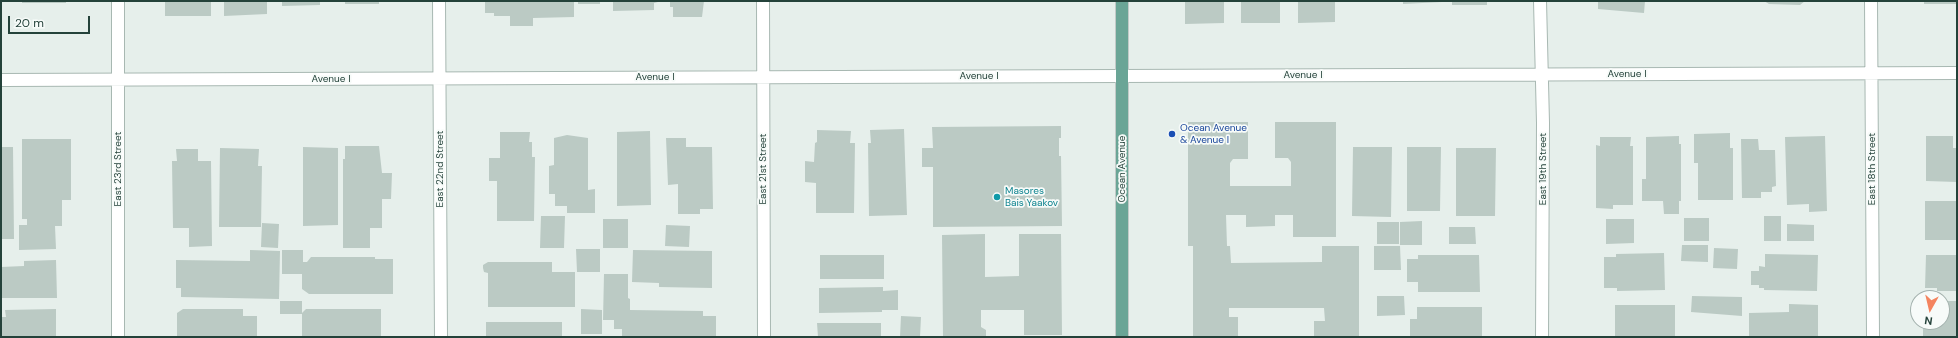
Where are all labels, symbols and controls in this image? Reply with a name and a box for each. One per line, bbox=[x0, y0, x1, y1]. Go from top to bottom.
scale bar bbox=[10, 8, 92, 34]
text: 20 m bbox=[15, 15, 44, 31]
street label: Avenue I bbox=[1608, 68, 1646, 80]
street label: Avenue I bbox=[1284, 69, 1322, 81]
street label: Avenue I bbox=[960, 70, 998, 82]
street label: Avenue I bbox=[636, 71, 674, 83]
street label: Avenue I bbox=[312, 73, 350, 85]
place label: Ocean Avenue & Avenue I bbox=[1180, 122, 1247, 146]
marker: Ocean Avenue & Avenue I bbox=[1167, 129, 1177, 139]
street label: East 22nd Street bbox=[434, 131, 446, 207]
street label: East 23rd Street bbox=[112, 132, 124, 206]
street label: East 21st Street bbox=[757, 133, 769, 205]
street label: East 19th Street bbox=[1537, 133, 1549, 205]
street label: East 18th Street bbox=[1866, 133, 1878, 205]
street label: Ocean Avenue bbox=[1116, 136, 1128, 202]
place label: Masores Bais Yaakov bbox=[1005, 185, 1058, 208]
marker: Masores Bais Yaakov bbox=[992, 192, 1002, 202]
north arrow bbox=[1910, 290, 1950, 330]
text: N bbox=[1924, 313, 1933, 328]

